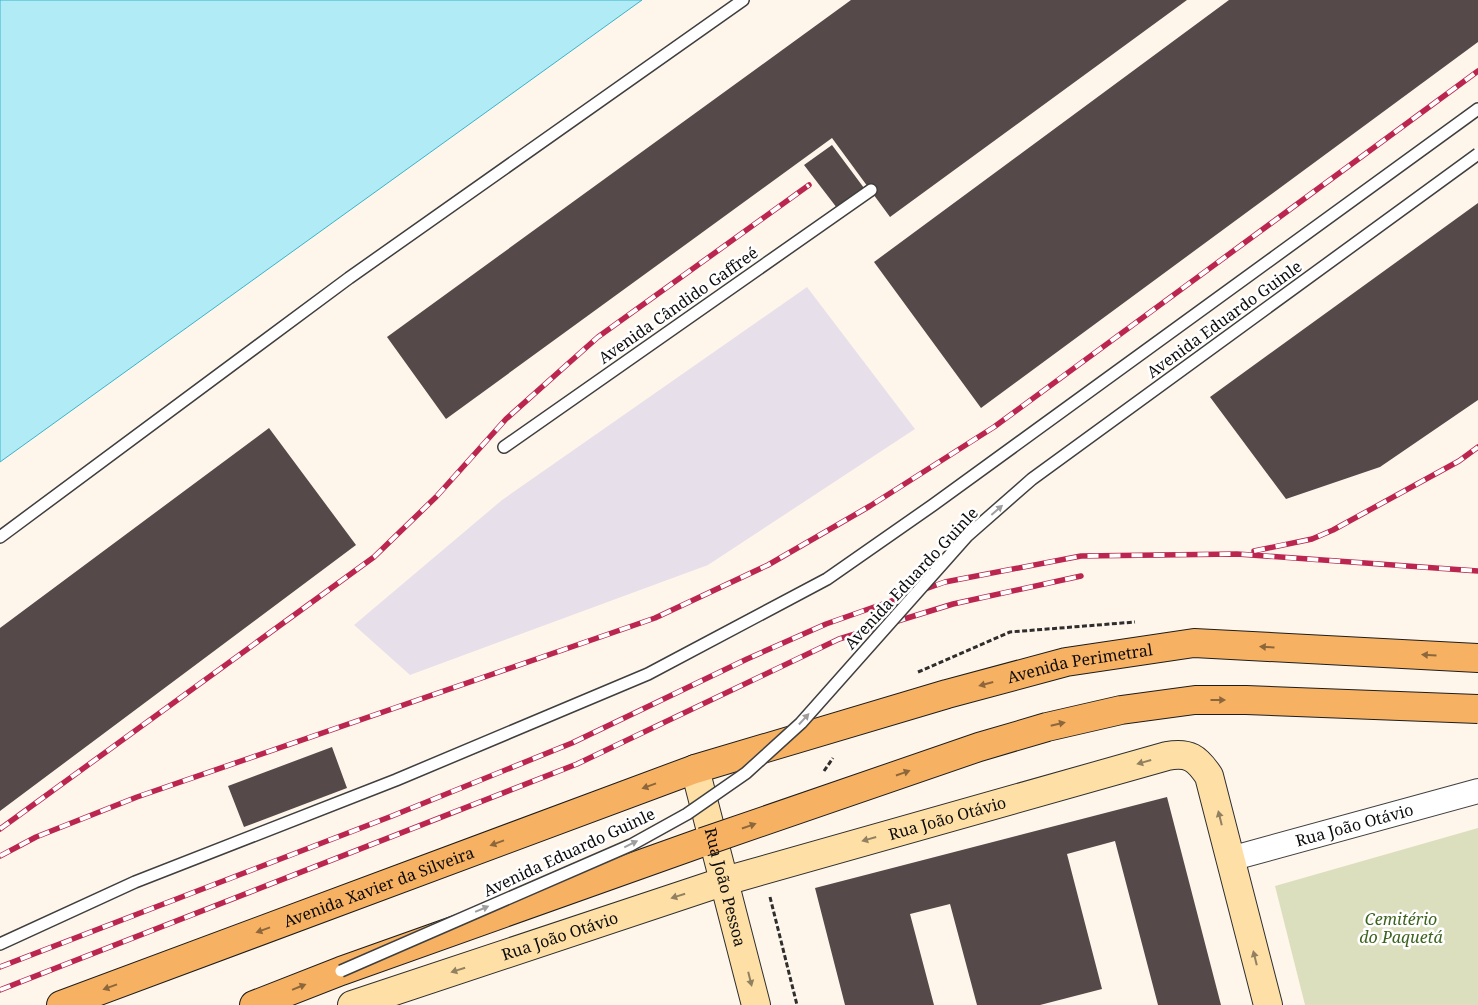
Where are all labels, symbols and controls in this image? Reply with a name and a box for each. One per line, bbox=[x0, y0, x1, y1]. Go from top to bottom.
street label: Avenida Cândido Gaffreé bbox=[594, 241, 762, 369]
street label: Avenida Eduardo Guinle bbox=[1142, 255, 1306, 383]
street label: Avenida Eduardo Guinle bbox=[839, 502, 983, 654]
one-way arrow bbox=[990, 504, 1003, 515]
street label: Avenida Perimetral bbox=[1005, 638, 1154, 688]
one-way arrow bbox=[1259, 643, 1275, 651]
one-way arrow bbox=[1421, 651, 1437, 659]
one-way arrow bbox=[979, 680, 994, 688]
one-way arrow bbox=[1210, 696, 1226, 704]
one-way arrow bbox=[798, 714, 810, 726]
one-way arrow bbox=[1050, 720, 1065, 728]
one-way arrow bbox=[1136, 759, 1151, 767]
one-way arrow bbox=[895, 769, 910, 777]
one-way arrow bbox=[642, 783, 657, 790]
street label: Rua João Otávio bbox=[886, 791, 1009, 845]
street label: Rua João Otávio bbox=[1293, 798, 1416, 852]
street label: Avenida Eduardo Guinle bbox=[480, 803, 658, 901]
one-way arrow bbox=[1216, 810, 1224, 825]
one-way arrow bbox=[742, 822, 757, 830]
street label: Rua João Pessoa bbox=[700, 825, 751, 949]
one-way arrow bbox=[862, 836, 877, 844]
one-way arrow bbox=[489, 839, 504, 847]
one-way arrow bbox=[623, 840, 638, 848]
street label: Avenida Xavier da Silveira bbox=[280, 841, 477, 932]
one-way arrow bbox=[671, 893, 686, 900]
one-way arrow bbox=[475, 905, 489, 913]
street label: Rua João Otávio bbox=[499, 906, 621, 965]
park label: Cemitério do Paquetá bbox=[1359, 908, 1443, 948]
one-way arrow bbox=[255, 926, 270, 934]
one-way arrow bbox=[1251, 950, 1259, 965]
one-way arrow bbox=[450, 966, 465, 974]
one-way arrow bbox=[746, 971, 754, 986]
one-way arrow bbox=[292, 983, 307, 991]
one-way arrow bbox=[103, 984, 118, 991]

